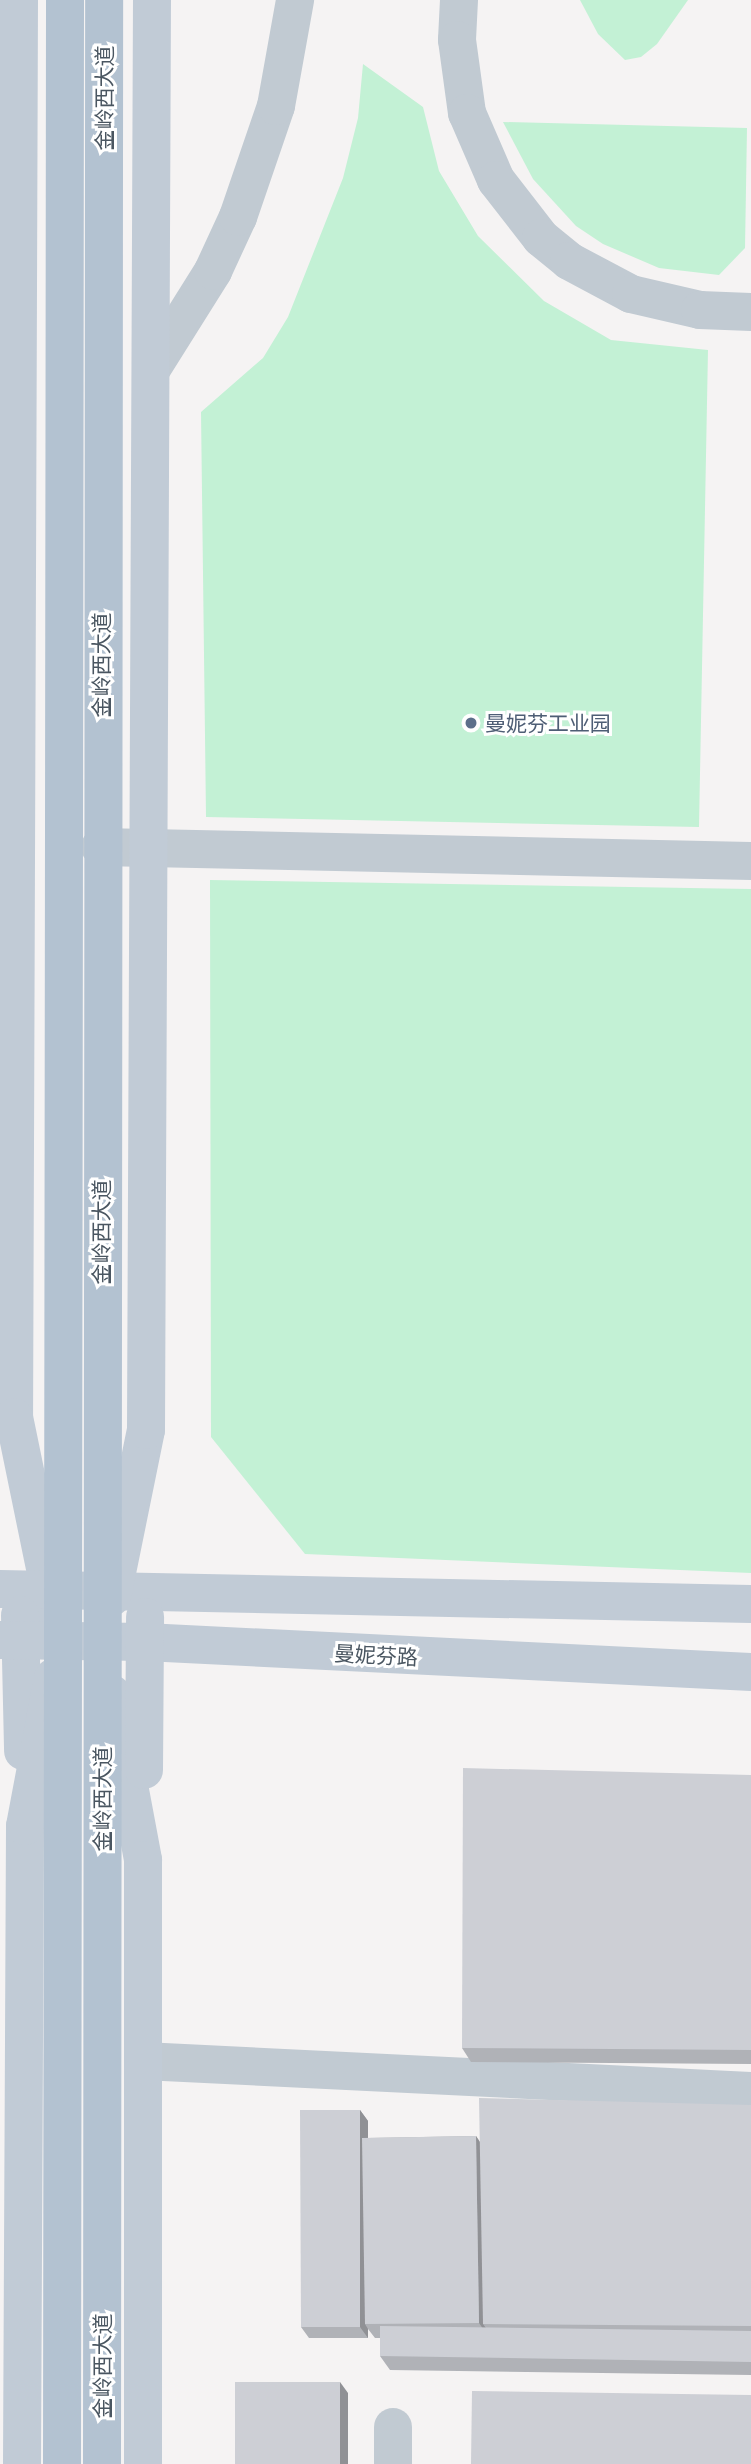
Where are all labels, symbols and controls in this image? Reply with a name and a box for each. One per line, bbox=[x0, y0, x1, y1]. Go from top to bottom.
street label: 金岭西大道 bbox=[91, 46, 117, 150]
street label: 金岭西大道 bbox=[88, 613, 114, 717]
place label: 曼妮芬工业园 bbox=[485, 710, 611, 736]
marker: 曼妮芬工业园 bbox=[463, 715, 479, 731]
street label: 金岭西大道 bbox=[88, 1180, 114, 1284]
street label: 曼妮芬路 bbox=[333, 1640, 419, 1670]
street label: 金岭西大道 bbox=[89, 1747, 115, 1851]
street label: 金岭西大道 bbox=[89, 2314, 115, 2418]

